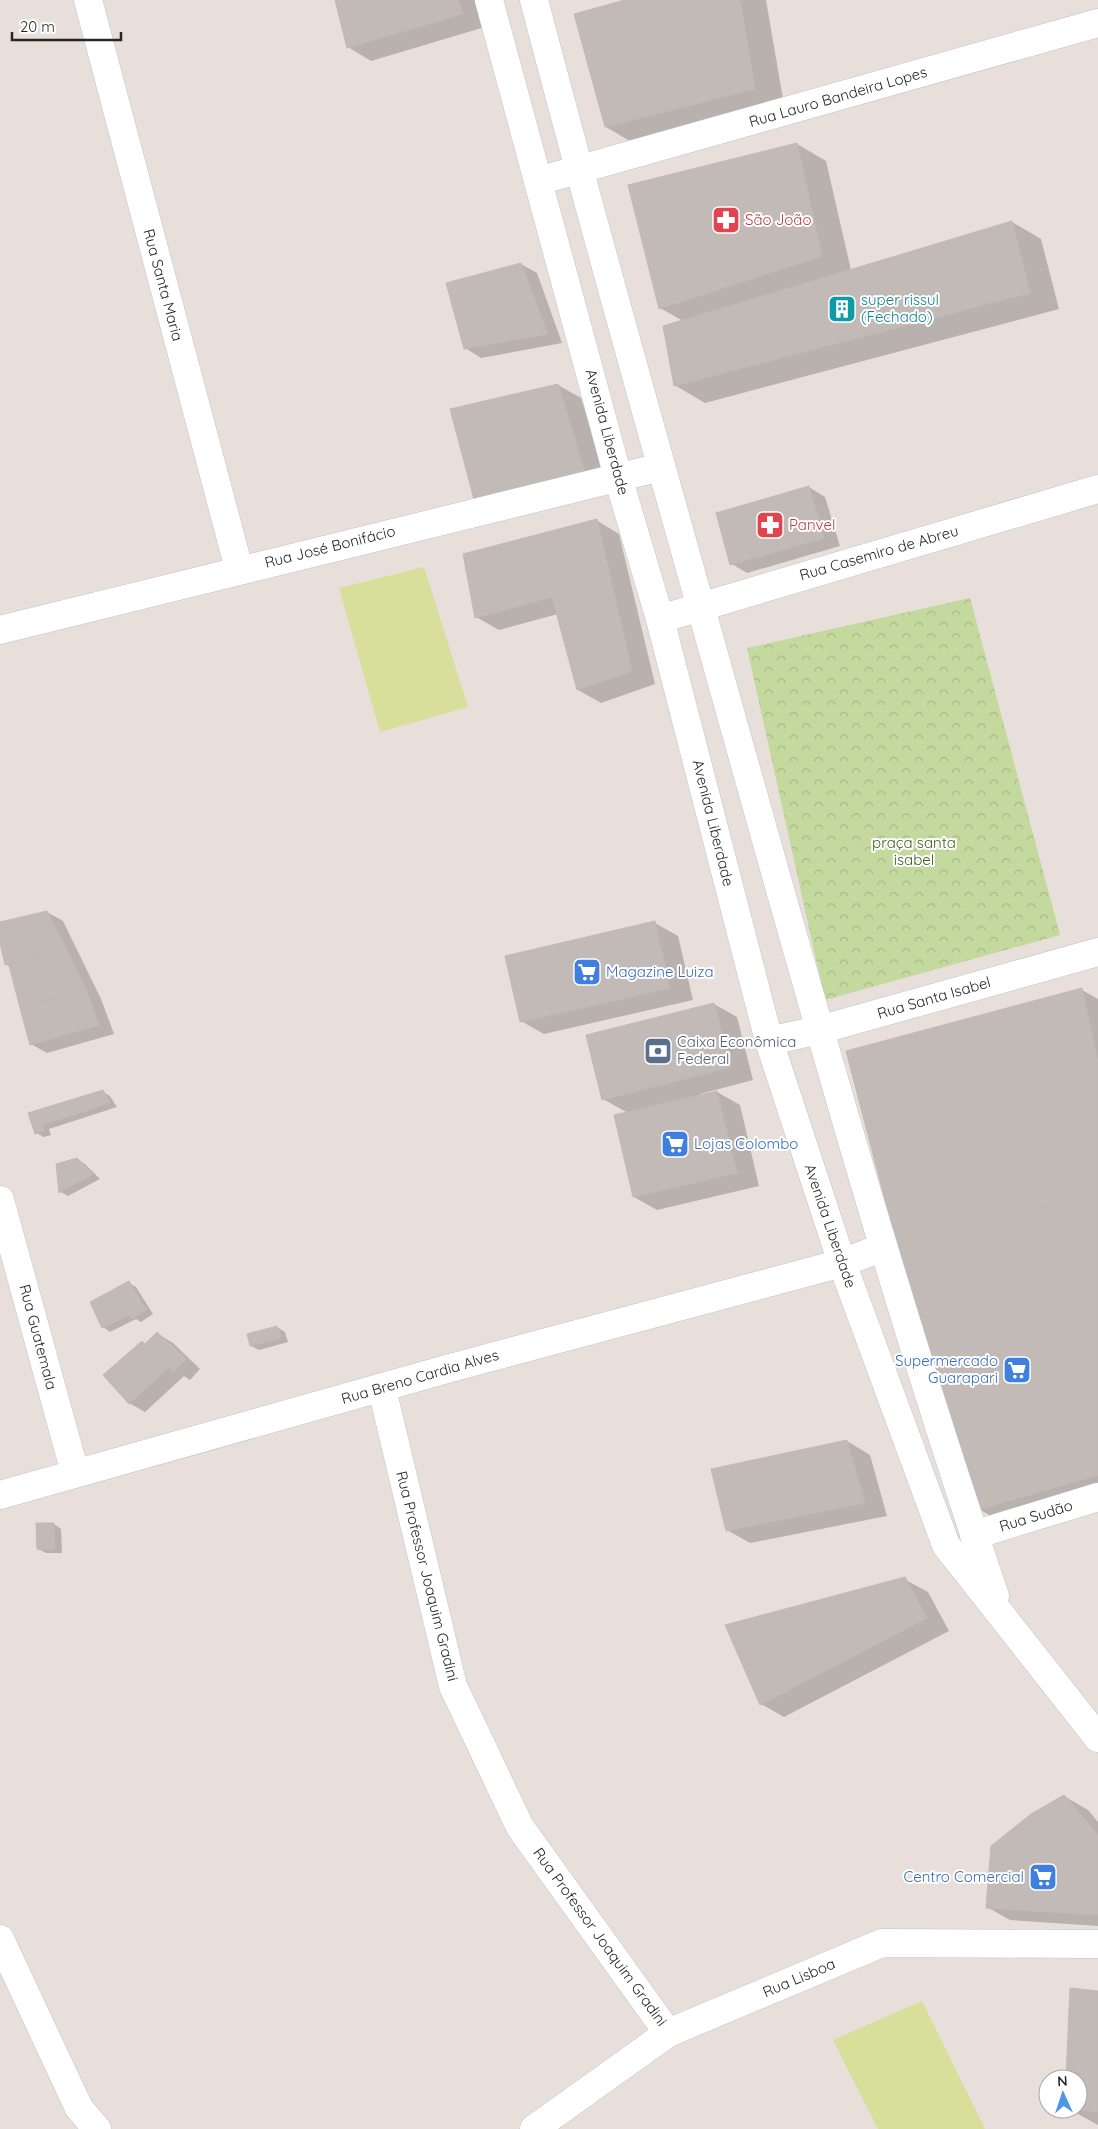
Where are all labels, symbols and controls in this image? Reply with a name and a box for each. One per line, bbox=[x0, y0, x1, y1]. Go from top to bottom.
scale bar bbox=[12, 10, 121, 42]
text: 20 m bbox=[20, 17, 55, 36]
street label: Rua Lauro Bandeira Lopes bbox=[747, 62, 929, 131]
pharmacy icon: São João bbox=[711, 205, 741, 235]
place label: São João bbox=[745, 210, 811, 229]
street label: Rua Santa Maria bbox=[139, 227, 188, 343]
place label: super rissul (Fechado) bbox=[861, 290, 939, 326]
building icon: super rissul (Fechado) bbox=[827, 294, 857, 324]
street label: Avenida Liberdade bbox=[582, 367, 633, 497]
pharmacy icon: Panvel bbox=[755, 510, 785, 540]
place label: Panvel bbox=[789, 515, 835, 534]
street label: Rua José Bonifácio bbox=[263, 521, 397, 572]
street label: Rua Casemiro de Abreu bbox=[797, 521, 961, 584]
street label: Avenida Liberdade bbox=[689, 758, 738, 888]
park label: praça santa isabel bbox=[872, 833, 956, 869]
supermarket icon: Magazine Luiza bbox=[572, 957, 602, 987]
place label: Magazine Luiza bbox=[606, 962, 714, 981]
street label: Rua Santa Isabel bbox=[875, 972, 993, 1023]
place label: Caixa Econômica Federal bbox=[677, 1032, 796, 1068]
bank icon: Caixa Econômica Federal bbox=[643, 1036, 673, 1066]
supermarket icon: Lojas Colombo bbox=[660, 1129, 690, 1159]
place label: Lojas Colombo bbox=[694, 1134, 798, 1153]
street label: Avenida Liberdade bbox=[800, 1161, 861, 1290]
street label: Rua Guatemala bbox=[15, 1282, 62, 1392]
street label: Rua Breno Cardia Alves bbox=[339, 1345, 501, 1408]
place label: Supermercado Guarapari bbox=[895, 1351, 998, 1387]
supermarket icon: Supermercado Guarapari bbox=[1002, 1355, 1032, 1385]
street label: Rua Professor Joaquim Gradini bbox=[392, 1469, 463, 1683]
street label: Rua Sudão bbox=[997, 1495, 1075, 1536]
street label: Rua Professor Joaquim Gradini bbox=[529, 1844, 672, 2030]
supermarket icon: Centro Comercial bbox=[1028, 1862, 1058, 1892]
place label: Centro Comercial bbox=[903, 1867, 1024, 1886]
street label: Rua Lisboa bbox=[760, 1954, 838, 2001]
north arrow bbox=[1038, 2069, 1088, 2119]
text: N bbox=[1057, 2072, 1068, 2090]

